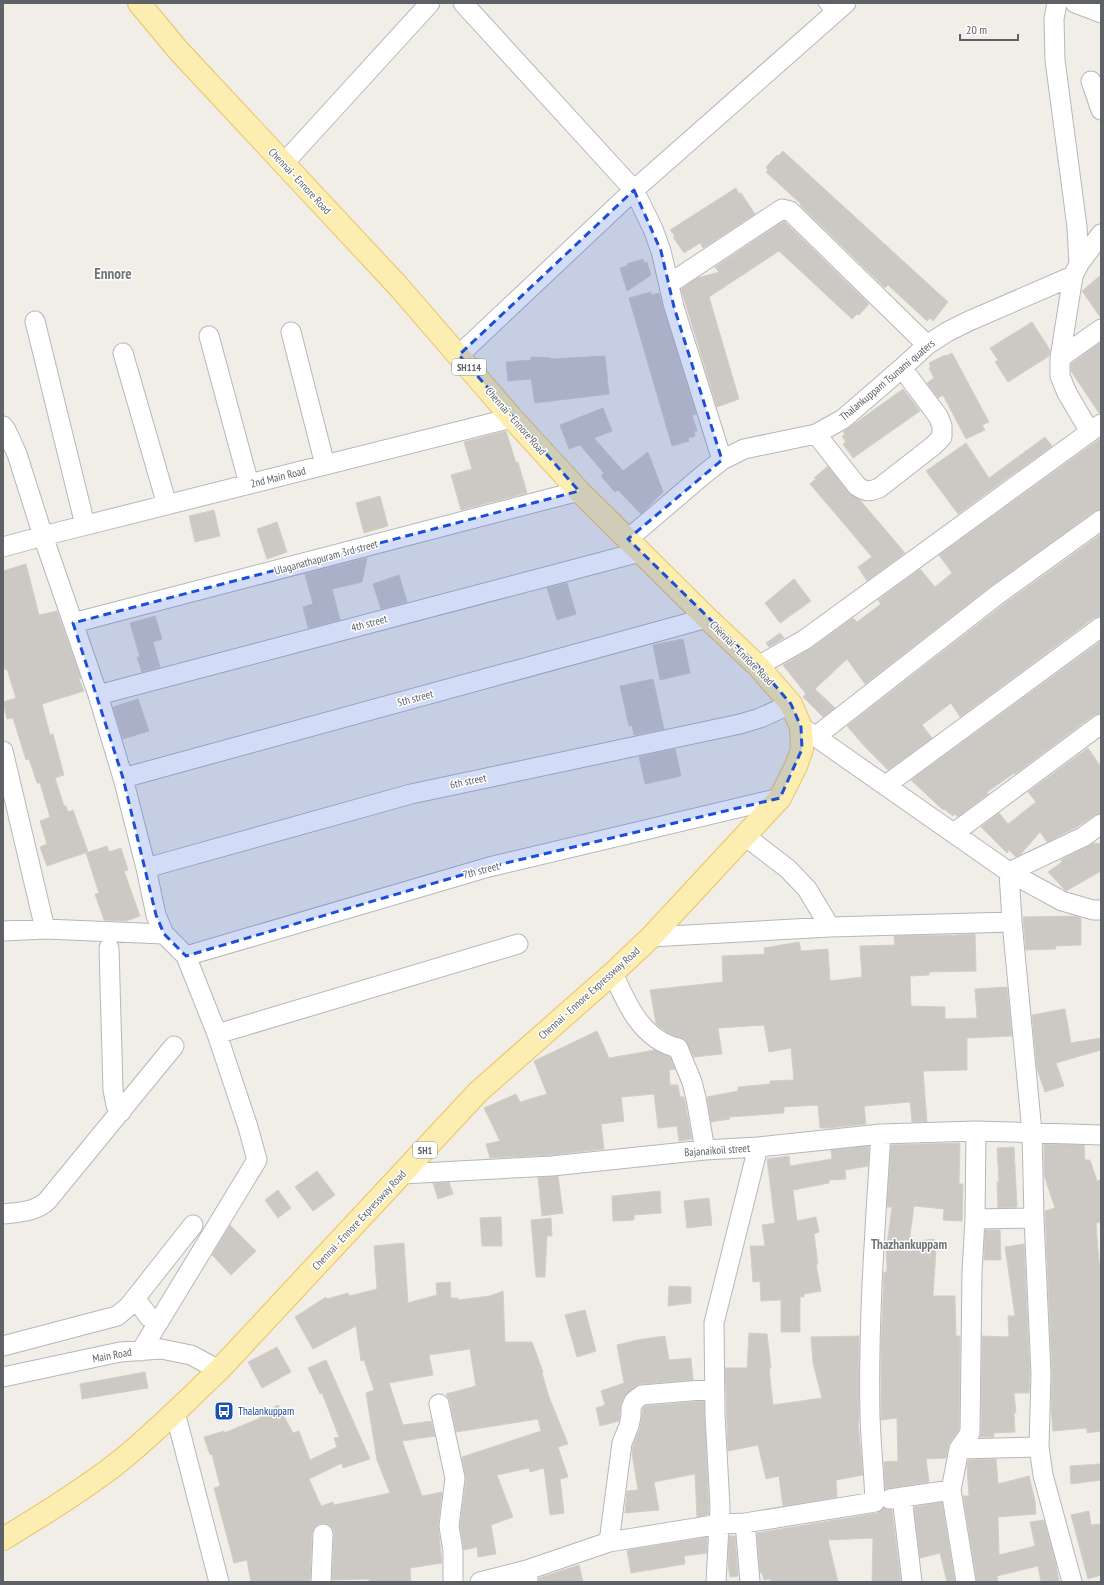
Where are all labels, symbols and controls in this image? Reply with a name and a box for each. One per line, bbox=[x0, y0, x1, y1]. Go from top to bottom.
scale bar bbox=[960, 16, 1018, 42]
text: 20 m bbox=[966, 22, 987, 37]
street label: Chennai - Ennore Road bbox=[266, 145, 334, 217]
district label: Ennore bbox=[94, 264, 132, 283]
street label: Thalankuppam Tsunami quaters bbox=[837, 336, 938, 424]
road number: SH114 bbox=[452, 359, 486, 375]
street label: Chennai - Ennore Road bbox=[483, 384, 550, 458]
street label: 2nd Main Road bbox=[249, 463, 307, 491]
street label: Ulaganathapuram 3rd street bbox=[273, 536, 379, 578]
street label: 4th street bbox=[349, 611, 389, 635]
street label: Chennai - Ennore Road bbox=[707, 618, 777, 688]
street label: 5th street bbox=[395, 686, 435, 710]
street label: 6th street bbox=[448, 770, 488, 792]
street label: 7th street bbox=[461, 858, 501, 882]
street label: Chennai - Ennore Expressway Road bbox=[535, 944, 643, 1042]
street label: Bajanaikoil street bbox=[684, 1141, 750, 1159]
road number: SH1 bbox=[413, 1142, 437, 1158]
street label: Chennai - Ennore Expressway Road bbox=[309, 1167, 409, 1273]
district label: Thazhankuppam bbox=[871, 1236, 947, 1253]
street label: Main Road bbox=[91, 1345, 133, 1365]
bus stop icon: Thalankuppam bbox=[213, 1400, 235, 1422]
place label: Thalankuppam bbox=[238, 1404, 294, 1418]

